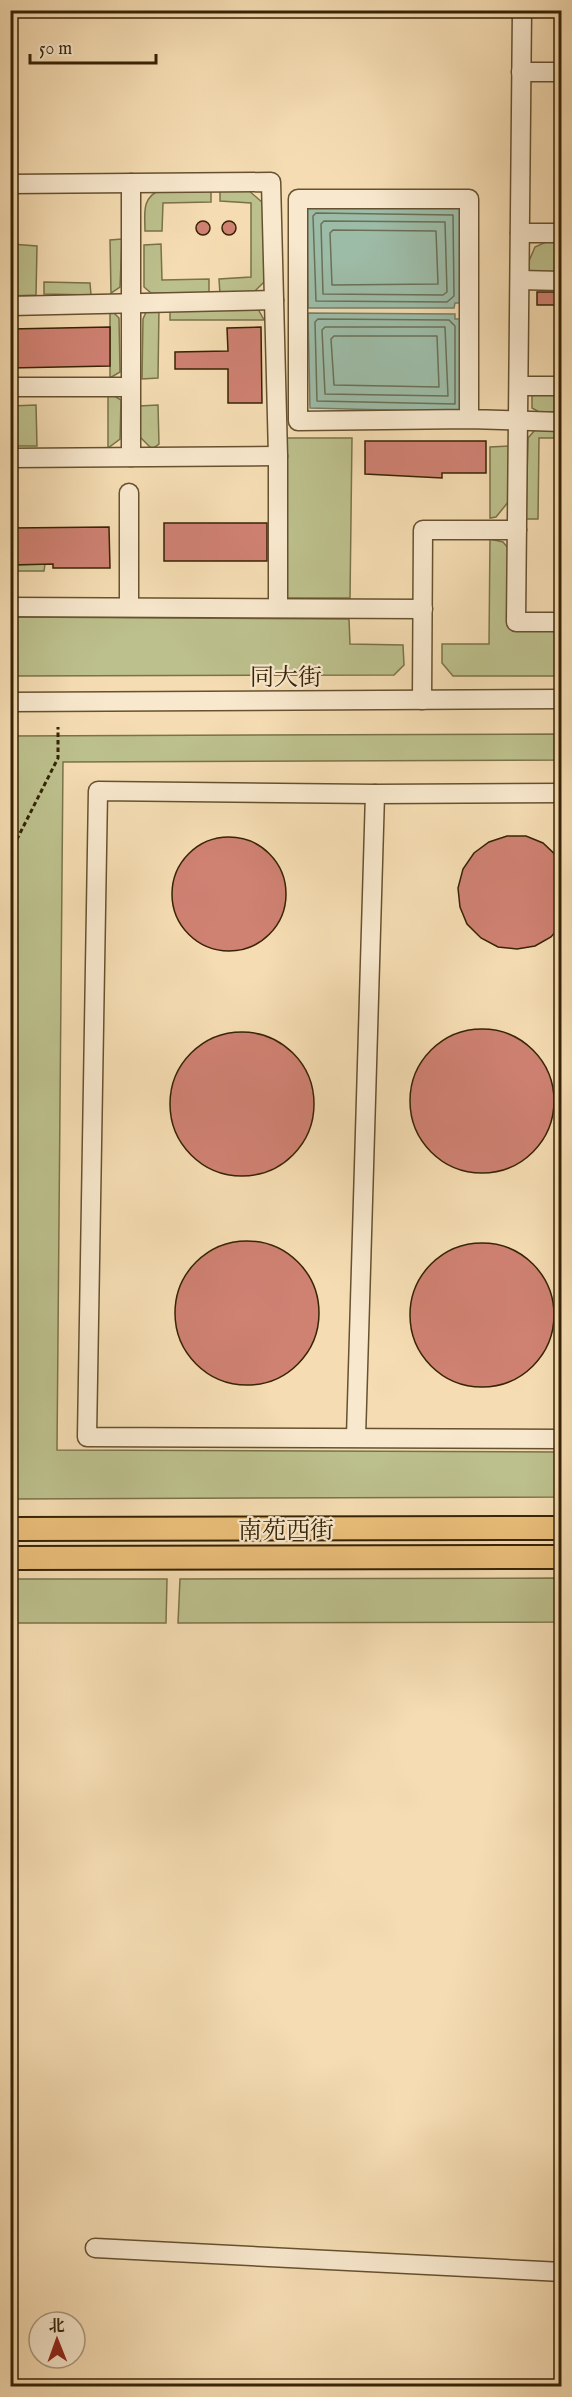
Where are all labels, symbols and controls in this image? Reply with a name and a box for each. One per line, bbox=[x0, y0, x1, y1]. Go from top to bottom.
scale bar bbox=[30, 27, 156, 65]
text: 50 m bbox=[39, 38, 72, 61]
street label: 同大街 bbox=[250, 663, 322, 694]
street label: 南苑西街 bbox=[238, 1516, 334, 1547]
north arrow bbox=[27, 2310, 87, 2370]
text: 北 bbox=[49, 2317, 65, 2337]

